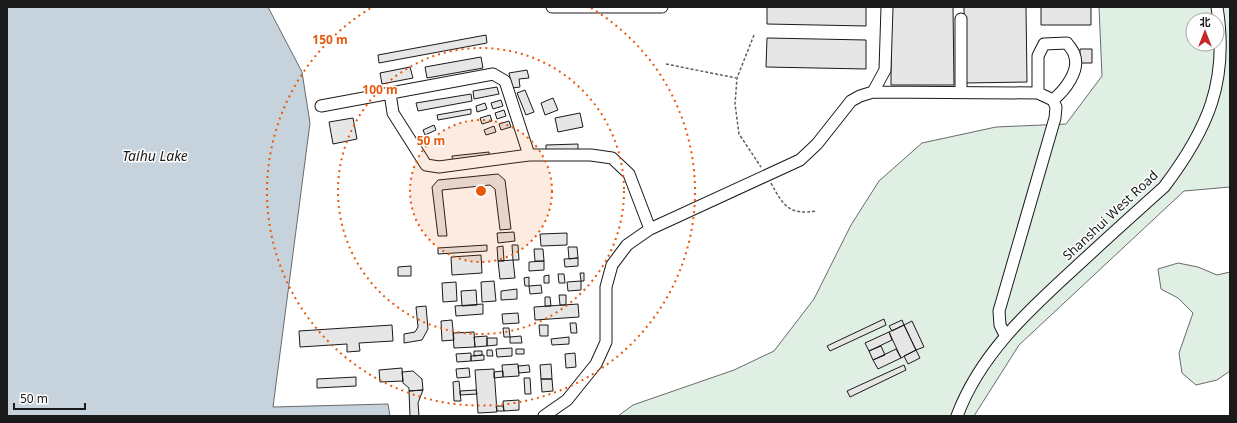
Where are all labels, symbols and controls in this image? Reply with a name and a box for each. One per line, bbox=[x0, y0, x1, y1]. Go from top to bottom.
north arrow bbox=[1185, 12, 1225, 52]
text: 北 bbox=[1200, 14, 1211, 29]
text: 150 m bbox=[312, 31, 348, 48]
text: 100 m bbox=[362, 81, 398, 98]
text: 50 m bbox=[417, 132, 445, 149]
water label: Taihu Lake bbox=[122, 146, 188, 165]
street label: Shanshui West Road bbox=[1058, 166, 1162, 264]
centre of rings bbox=[474, 184, 488, 198]
scale bar bbox=[14, 385, 85, 411]
text: 50 m bbox=[20, 390, 48, 407]

